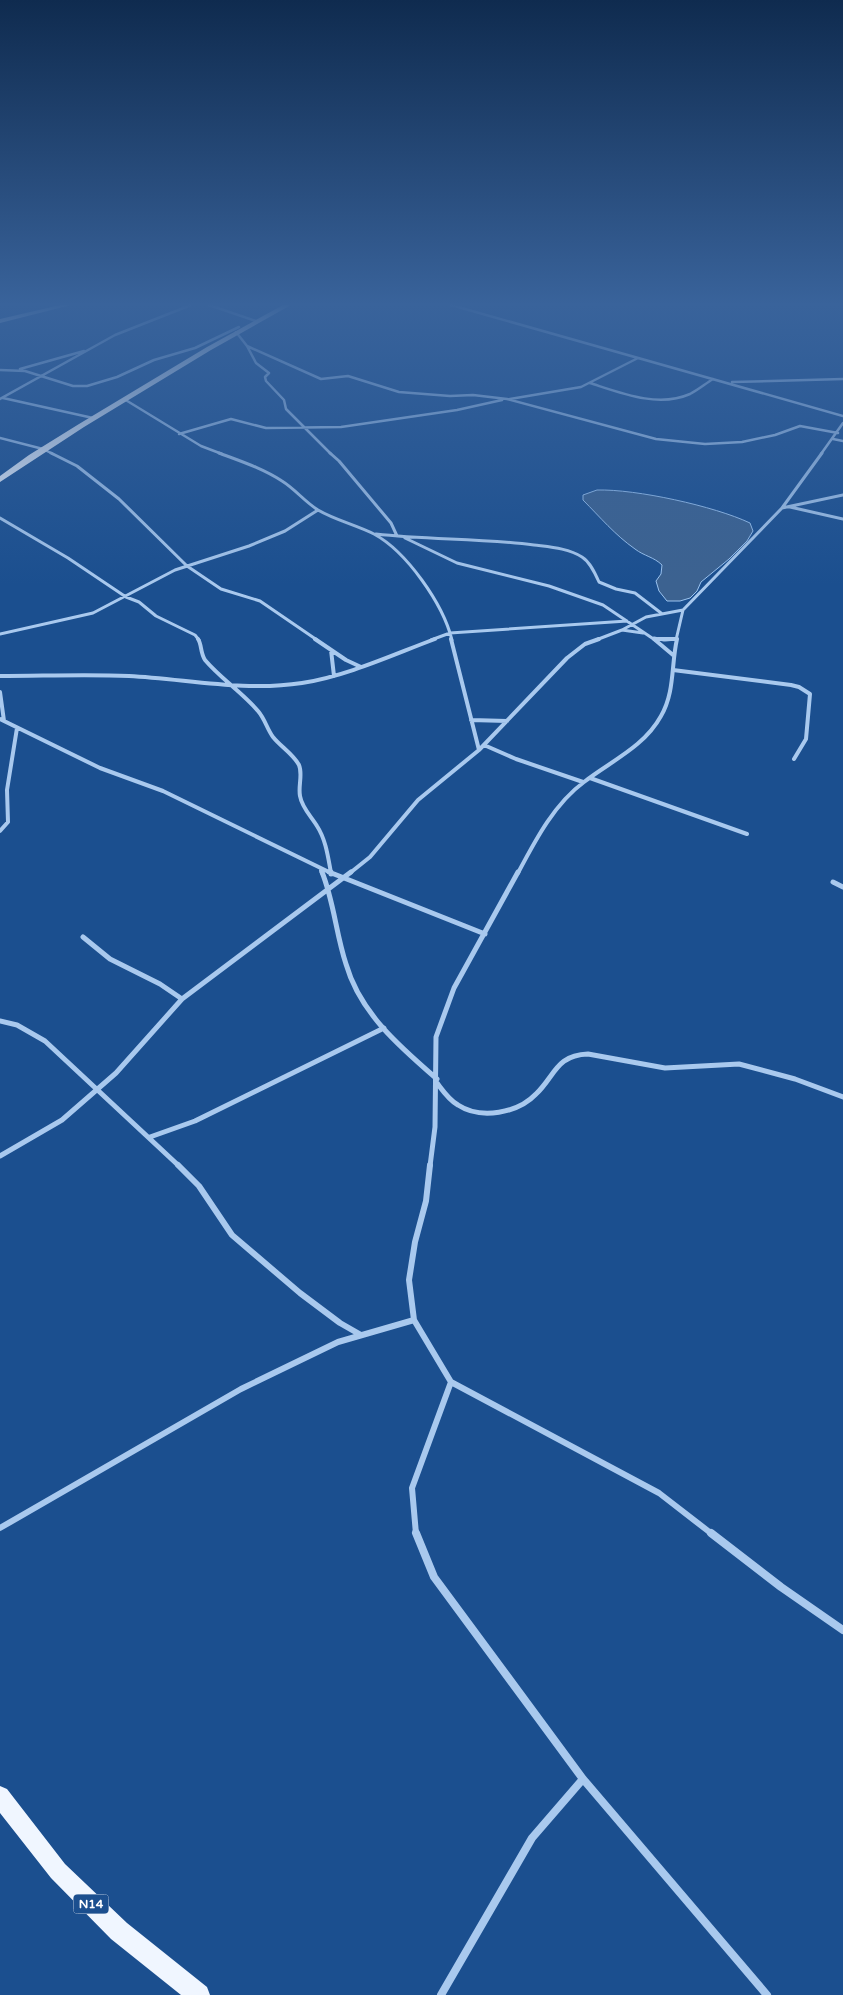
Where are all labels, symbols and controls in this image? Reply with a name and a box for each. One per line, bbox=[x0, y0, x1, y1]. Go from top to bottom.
road number: N14 bbox=[74, 1895, 108, 1914]

